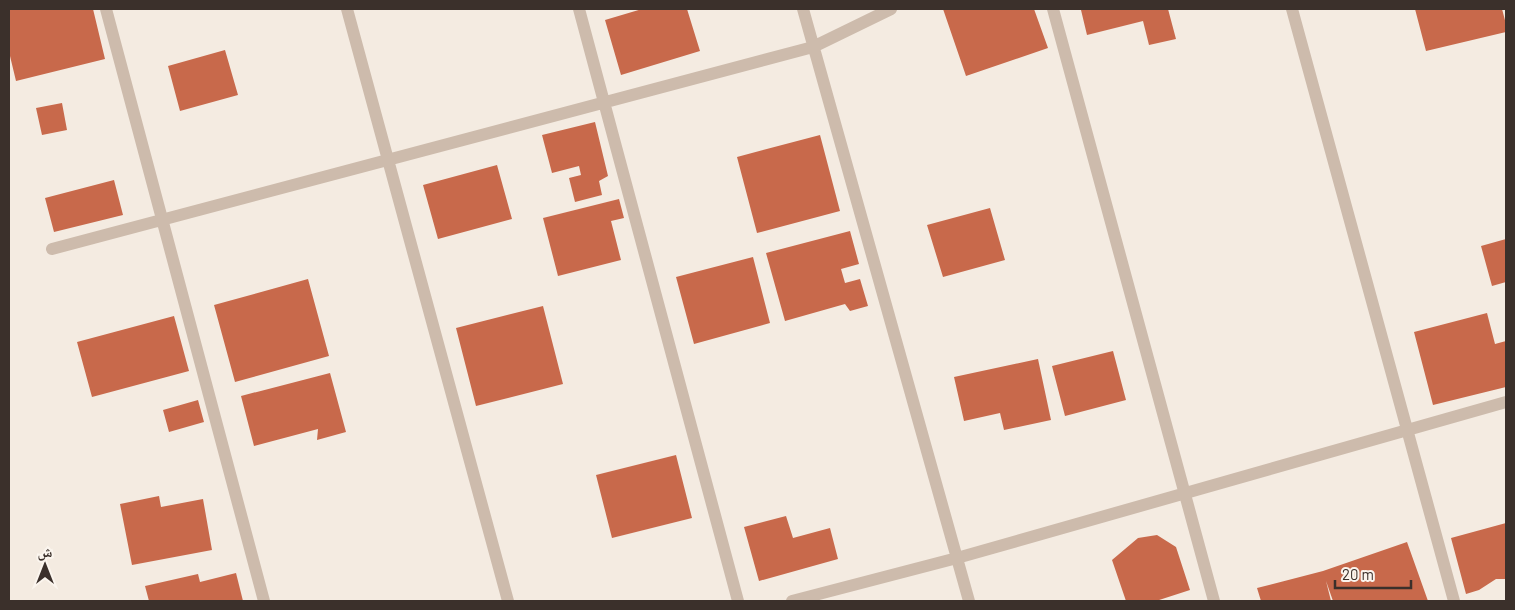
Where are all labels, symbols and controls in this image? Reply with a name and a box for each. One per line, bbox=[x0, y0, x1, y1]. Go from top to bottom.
north arrow bbox=[20, 540, 70, 590]
text: ش bbox=[38, 543, 53, 561]
scale bar bbox=[1335, 558, 1411, 590]
text: 20 m bbox=[1342, 565, 1374, 583]

